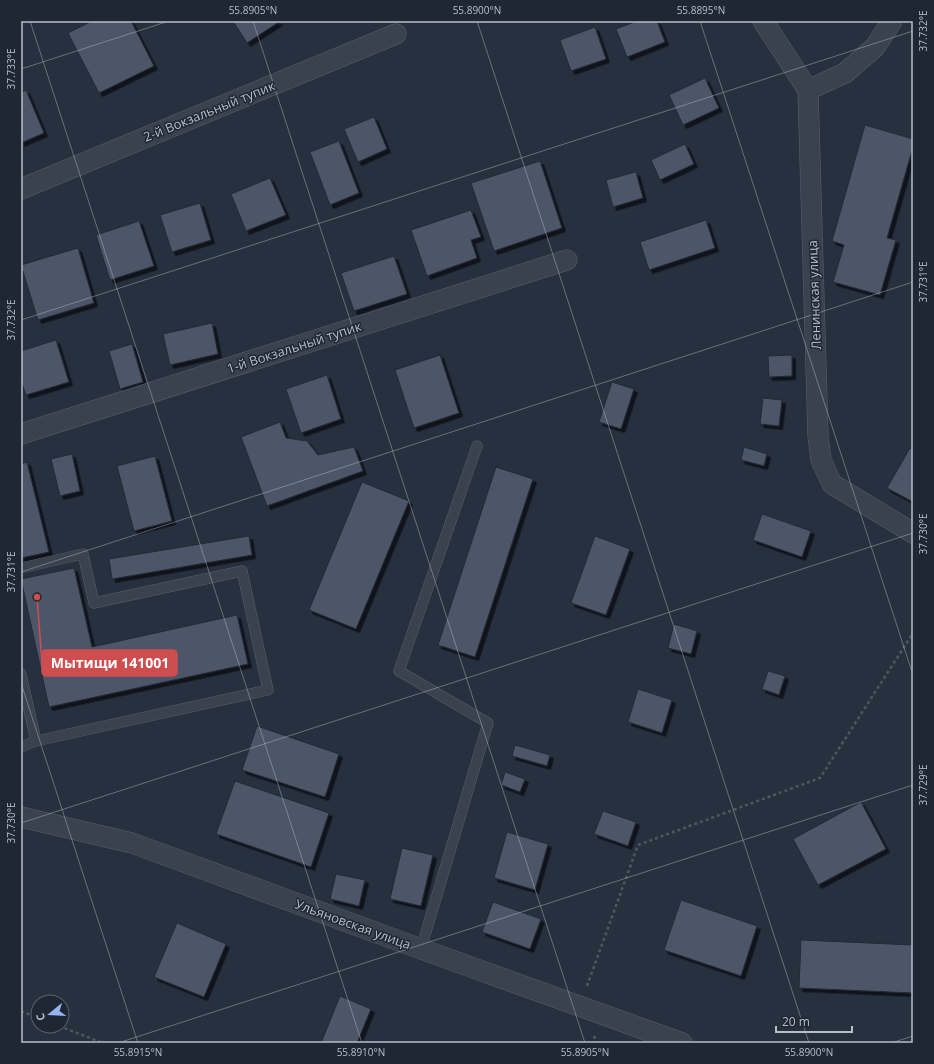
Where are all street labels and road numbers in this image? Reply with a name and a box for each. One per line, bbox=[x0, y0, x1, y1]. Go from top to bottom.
street label: 2-й Вокзальный тупик bbox=[141, 76, 278, 146]
street label: Ленинская улица bbox=[803, 240, 825, 350]
street label: 1-й Вокзальный тупик bbox=[224, 317, 364, 377]
street label: Ульяновская улица bbox=[293, 895, 413, 953]

